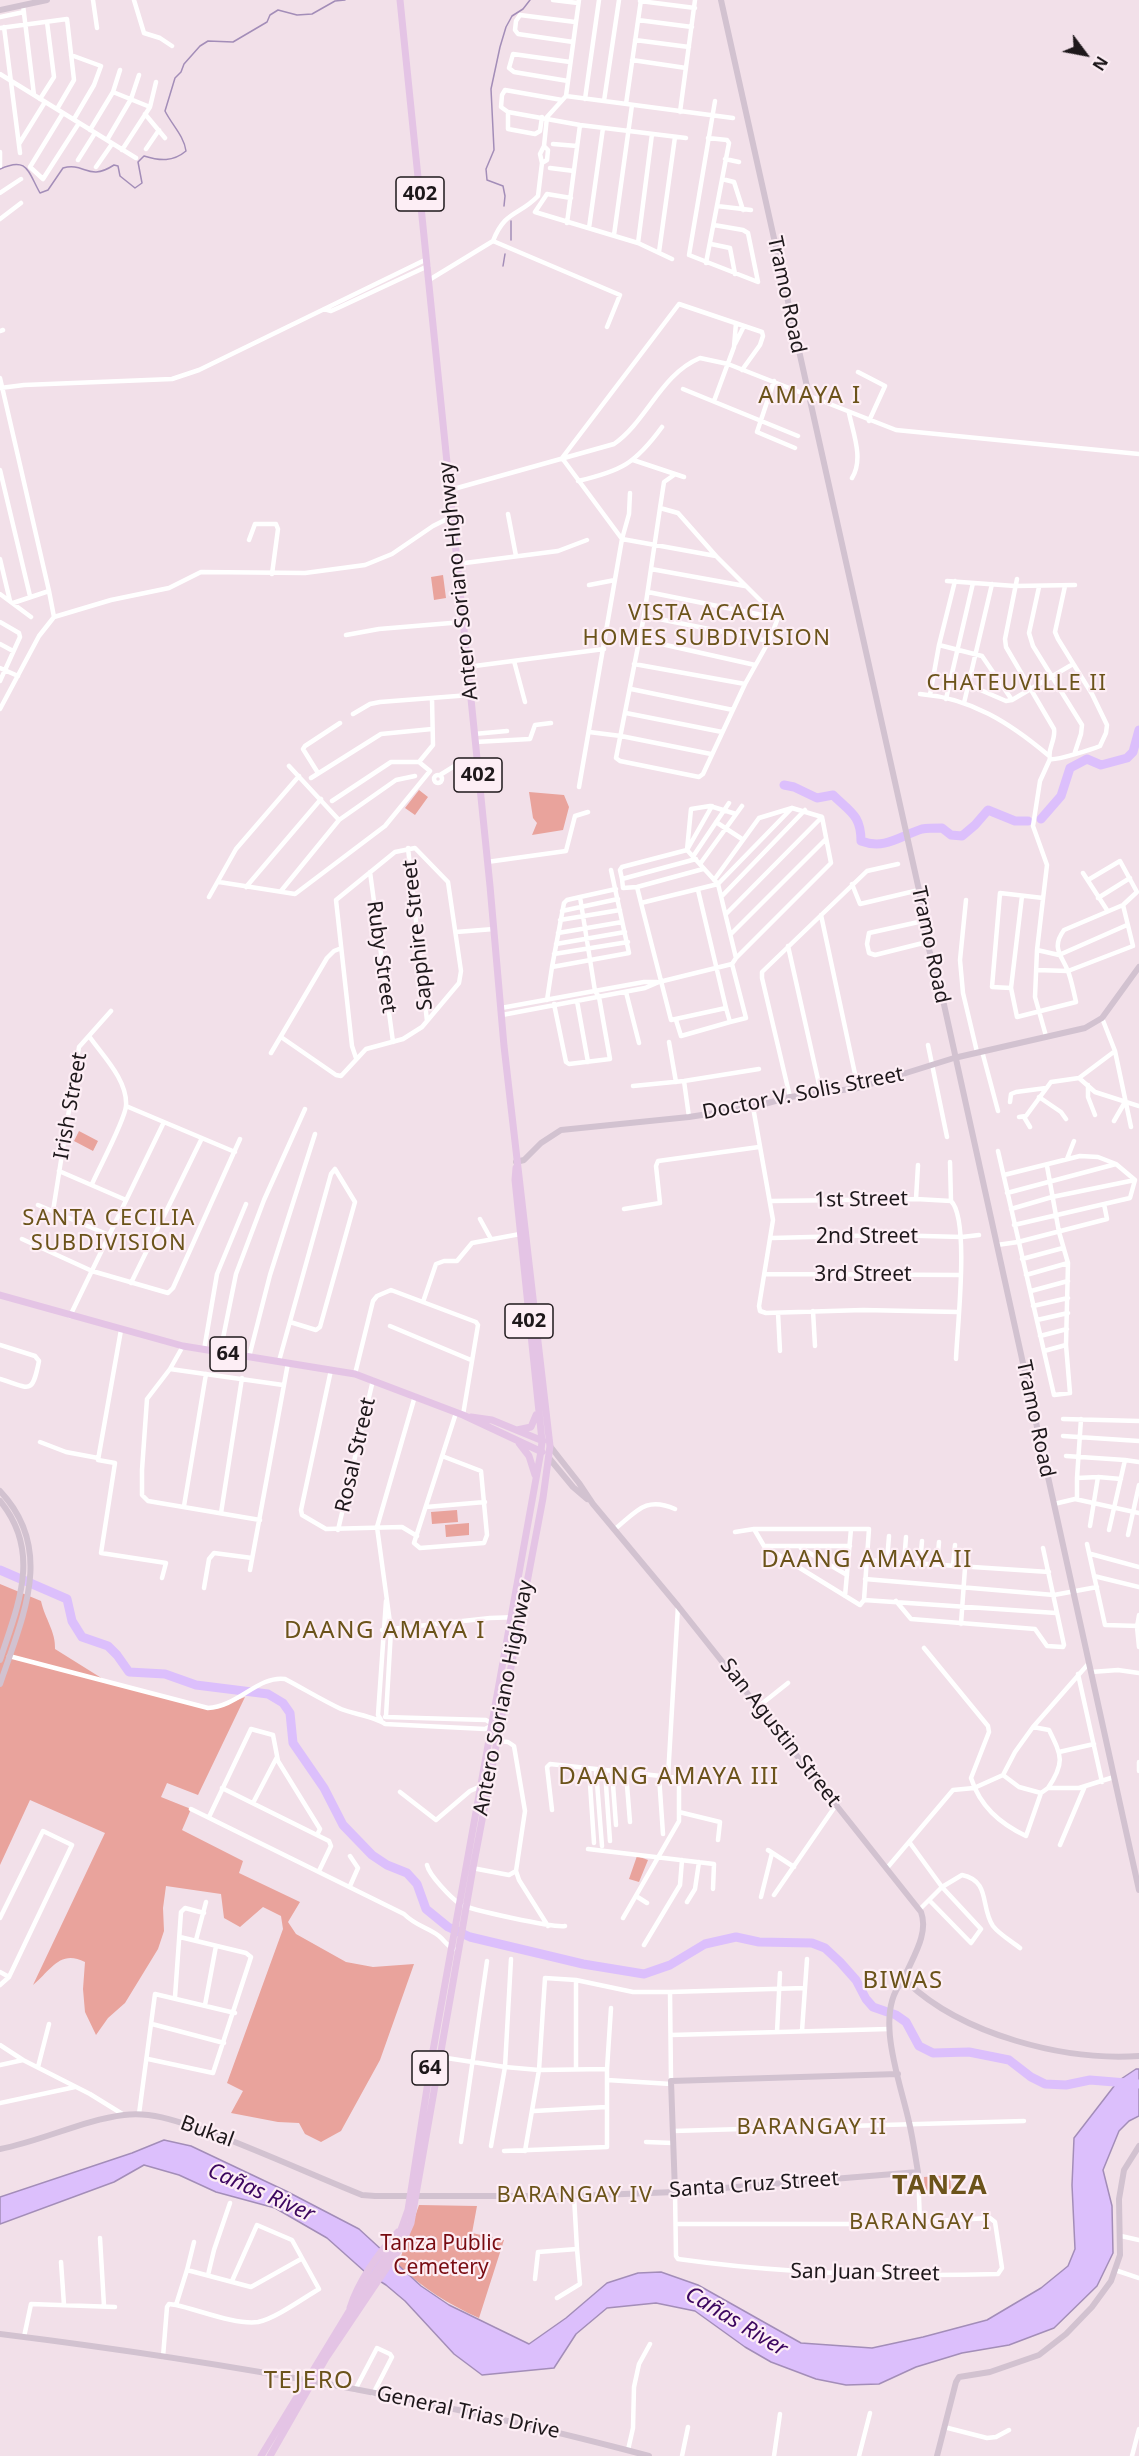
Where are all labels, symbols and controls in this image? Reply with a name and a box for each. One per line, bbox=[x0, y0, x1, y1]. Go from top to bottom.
north arrow bbox=[1055, 24, 1115, 84]
text: N bbox=[1087, 52, 1113, 75]
road number: 402 bbox=[396, 177, 444, 211]
street label: Tramo Road bbox=[761, 234, 811, 356]
district label: AMAYA I bbox=[758, 382, 862, 410]
street label: Antero Soriano Highway bbox=[434, 461, 484, 701]
district label: VISTA ACACIA HOMES SUBDIVISION bbox=[582, 601, 832, 652]
district label: CHATEUVILLE II bbox=[927, 671, 1107, 697]
road number: 402 bbox=[454, 758, 502, 792]
street label: Sapphire Street bbox=[398, 858, 438, 1012]
street label: Tramo Road bbox=[905, 884, 955, 1006]
street label: Ruby Street bbox=[361, 899, 401, 1015]
street label: Irish Street bbox=[49, 1050, 93, 1162]
street label: Doctor V. Solis Street bbox=[700, 1062, 906, 1126]
street label: 1st Street bbox=[814, 1187, 908, 1213]
district label: SANTA CECILIA SUBDIVISION bbox=[22, 1206, 196, 1258]
street label: 2nd Street bbox=[816, 1224, 918, 1250]
street label: 3rd Street bbox=[814, 1262, 912, 1288]
road number: 402 bbox=[505, 1304, 553, 1338]
road number: 64 bbox=[210, 1337, 246, 1371]
street label: Tramo Road bbox=[1010, 1358, 1060, 1480]
street label: Rosal Street bbox=[331, 1395, 381, 1515]
district label: DAANG AMAYA II bbox=[761, 1546, 973, 1574]
street label: Antero Soriano Highway bbox=[469, 1578, 539, 1818]
district label: DAANG AMAYA I bbox=[284, 1617, 486, 1645]
street label: San Agustin Street bbox=[714, 1654, 846, 1812]
district label: DAANG AMAYA III bbox=[558, 1763, 780, 1791]
district label: BIWAS bbox=[862, 1967, 944, 1995]
road number: 64 bbox=[412, 2051, 448, 2085]
street label: Bukal bbox=[177, 2111, 237, 2153]
district label: BARANGAY II bbox=[736, 2115, 888, 2141]
water label: Cañas River bbox=[203, 2158, 319, 2228]
street label: Santa Cruz Street bbox=[668, 2167, 840, 2203]
district label: TANZA bbox=[892, 2170, 988, 2202]
district label: BARANGAY IV bbox=[497, 2183, 653, 2209]
district label: BARANGAY I bbox=[849, 2210, 991, 2236]
park label: Tanza Public Cemetery bbox=[380, 2231, 502, 2281]
street label: San Juan Street bbox=[790, 2259, 940, 2287]
water label: Cañas River bbox=[680, 2281, 792, 2363]
district label: TEJERO bbox=[264, 2367, 354, 2395]
street label: General Trias Drive bbox=[374, 2381, 562, 2445]

